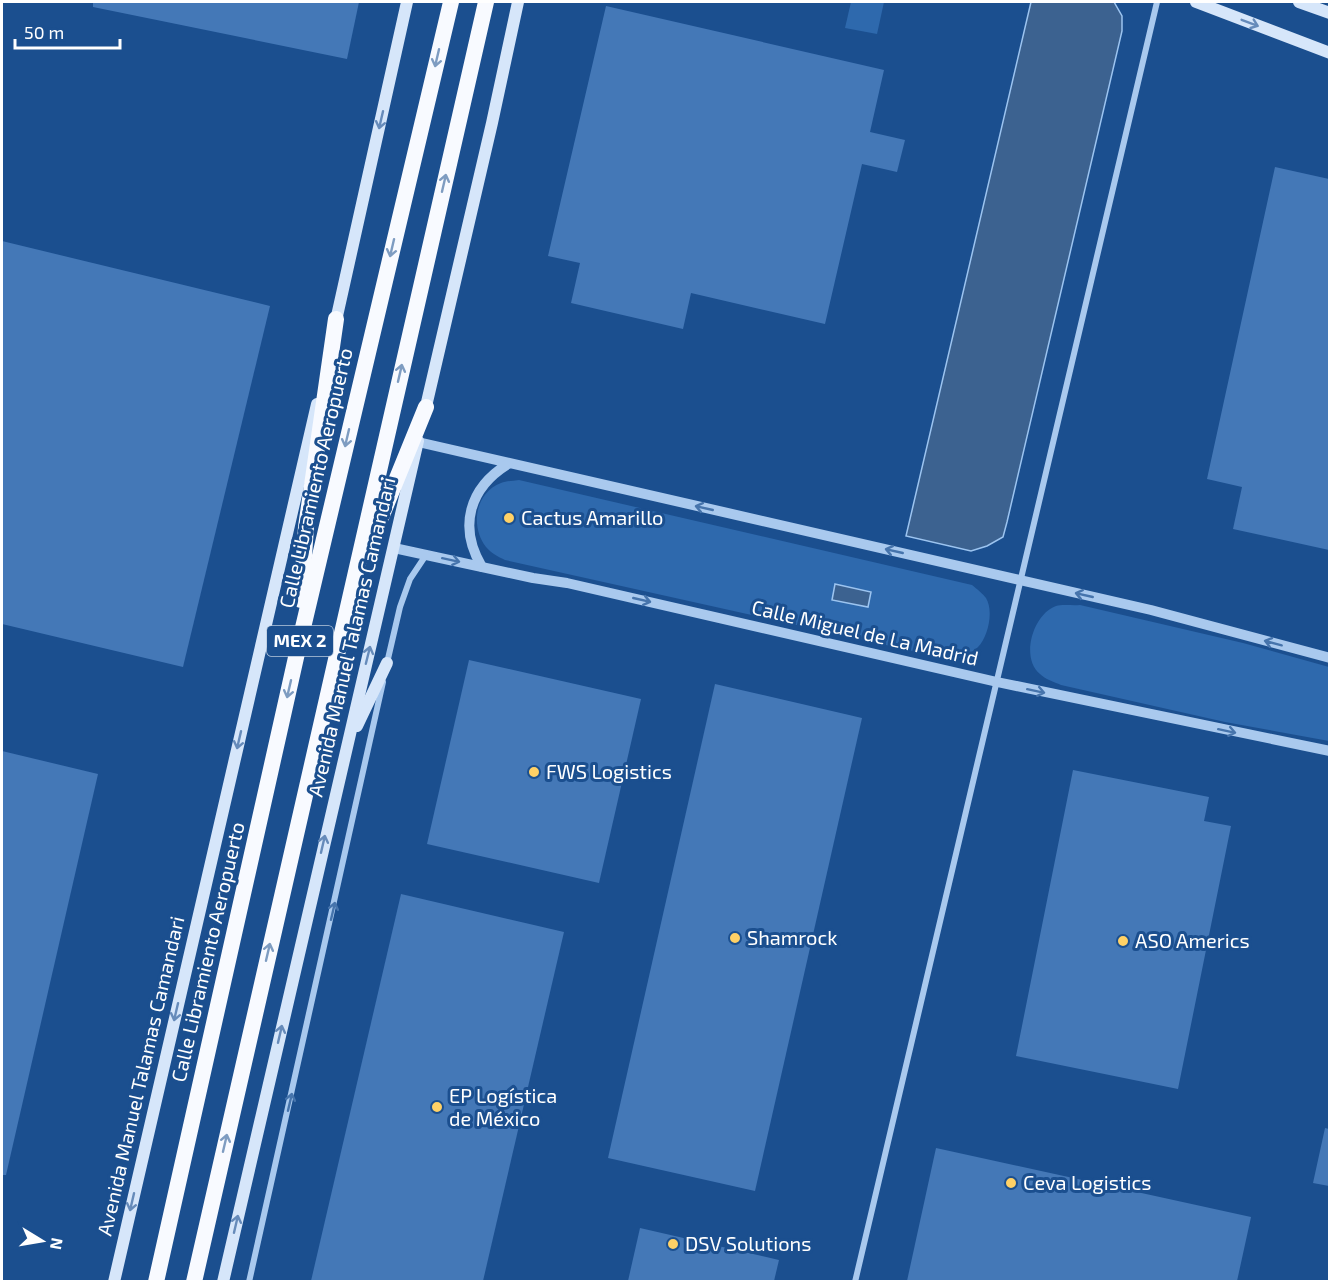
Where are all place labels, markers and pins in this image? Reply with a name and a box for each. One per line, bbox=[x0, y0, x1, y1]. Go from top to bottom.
place label: Cactus Amarillo bbox=[521, 505, 663, 529]
marker: Cactus Amarillo bbox=[502, 511, 516, 525]
place label: FWS Logistics bbox=[546, 759, 672, 783]
marker: FWS Logistics bbox=[527, 765, 541, 779]
place label: Shamrock bbox=[747, 925, 837, 949]
place label: ASO Americs bbox=[1135, 928, 1250, 952]
marker: Shamrock bbox=[728, 931, 742, 945]
marker: ASO Americs bbox=[1116, 934, 1130, 948]
place label: EP Logística de México bbox=[449, 1083, 557, 1130]
marker: EP Logística de México bbox=[430, 1100, 444, 1114]
place label: Ceva Logistics bbox=[1023, 1170, 1151, 1194]
marker: Ceva Logistics bbox=[1004, 1176, 1018, 1190]
place label: DSV Solutions bbox=[685, 1231, 811, 1255]
marker: DSV Solutions bbox=[666, 1237, 680, 1251]

